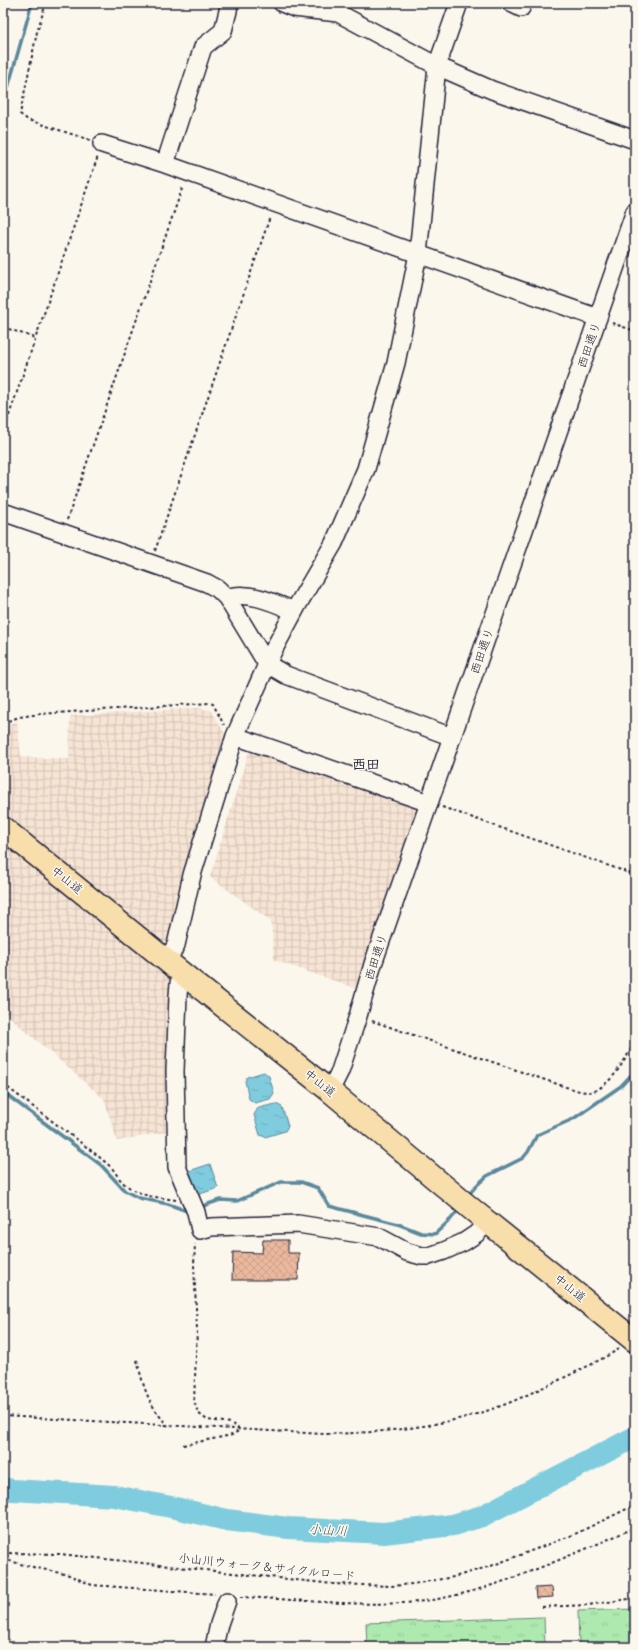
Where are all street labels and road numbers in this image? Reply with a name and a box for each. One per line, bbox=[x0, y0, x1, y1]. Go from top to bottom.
street label: 西田通り bbox=[571, 319, 607, 371]
street label: 西田通り bbox=[464, 625, 500, 677]
street label: 中山道 bbox=[46, 860, 88, 900]
street label: 西田通り bbox=[358, 931, 394, 983]
street label: 中山道 bbox=[299, 1063, 341, 1103]
street label: 中山道 bbox=[549, 1268, 591, 1308]
street label: 小山川ウォーク＆サイクルロード bbox=[177, 1547, 357, 1587]

